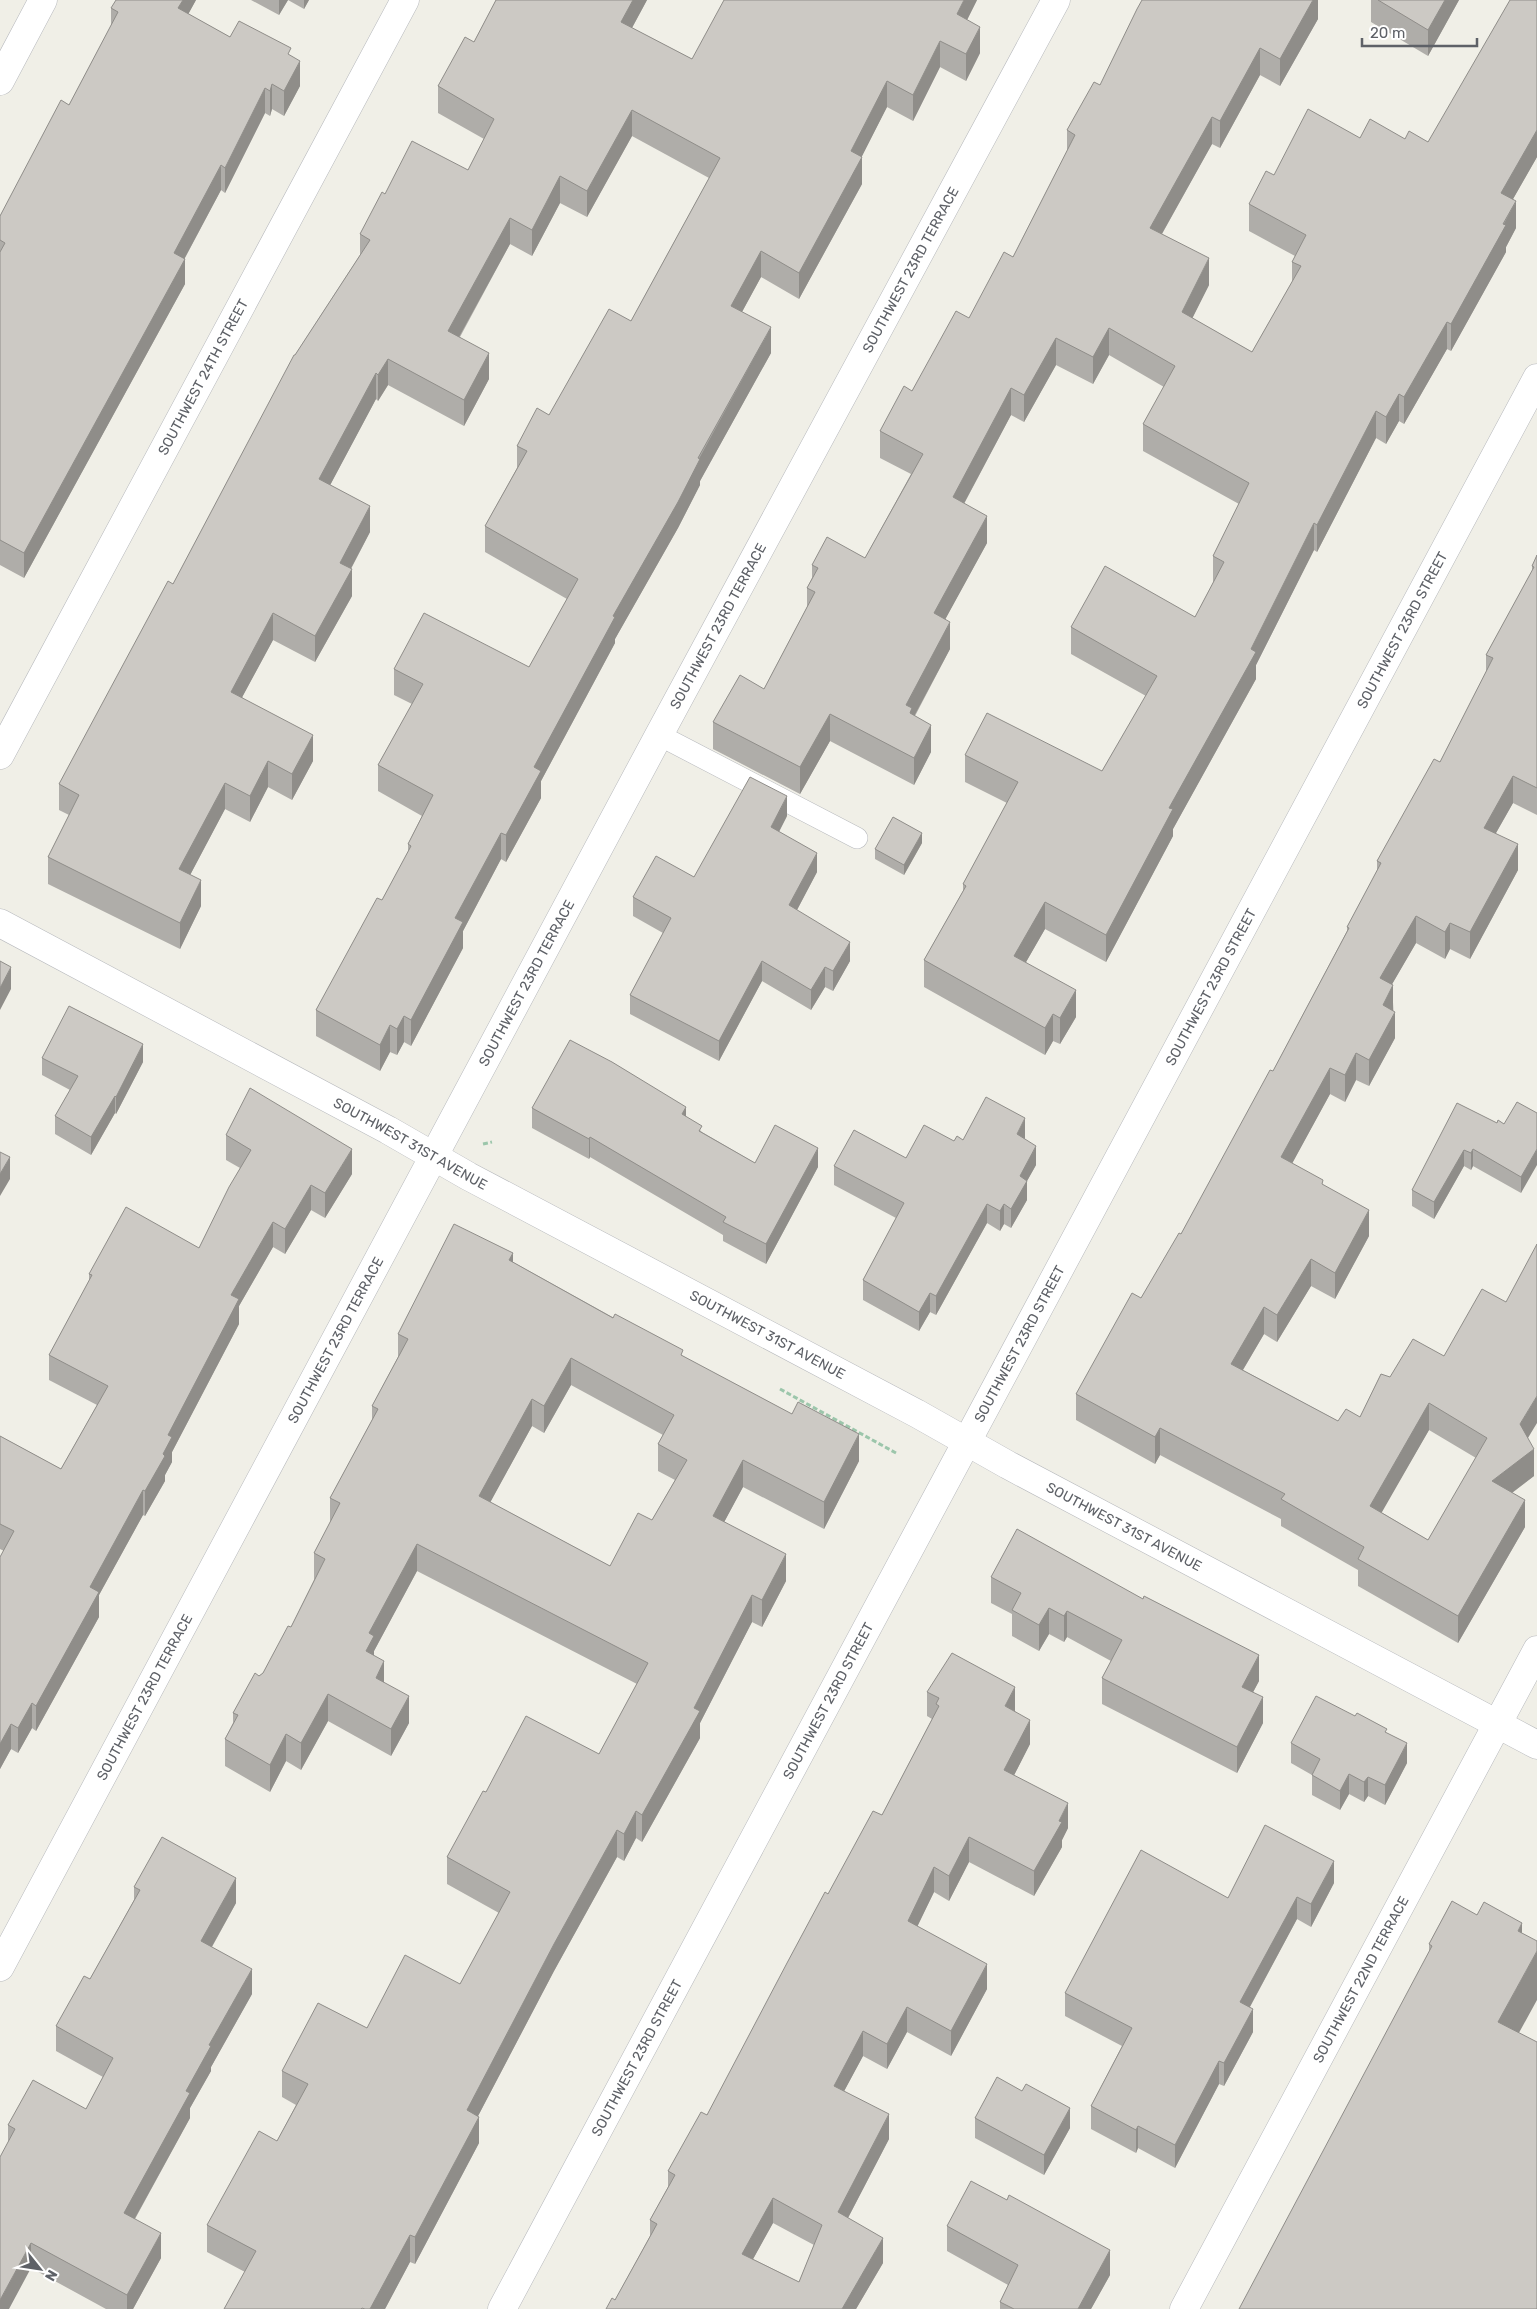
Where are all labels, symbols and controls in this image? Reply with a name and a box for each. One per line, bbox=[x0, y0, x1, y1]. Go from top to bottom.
scale bar bbox=[1362, 15, 1477, 47]
text: 20 m bbox=[1370, 24, 1405, 42]
street label: SOUTHWEST 23RD TERRACE bbox=[859, 184, 962, 356]
street label: SOUTHWEST 24TH STREET bbox=[154, 296, 252, 458]
street label: SOUTHWEST 23RD TERRACE bbox=[667, 540, 770, 712]
street label: SOUTHWEST 23RD STREET bbox=[1353, 549, 1451, 712]
street label: SOUTHWEST 23RD TERRACE bbox=[475, 897, 578, 1069]
street label: SOUTHWEST 23RD STREET bbox=[1162, 906, 1260, 1069]
street label: SOUTHWEST 31ST AVENUE bbox=[330, 1094, 490, 1194]
street label: SOUTHWEST 23RD TERRACE bbox=[284, 1254, 387, 1426]
street label: SOUTHWEST 23RD STREET bbox=[971, 1263, 1069, 1425]
street label: SOUTHWEST 31ST AVENUE bbox=[687, 1287, 848, 1383]
street label: SOUTHWEST 31ST AVENUE bbox=[1043, 1479, 1205, 1575]
street label: SOUTHWEST 23RD TERRACE bbox=[93, 1611, 196, 1784]
street label: SOUTHWEST 23RD STREET bbox=[779, 1620, 877, 1782]
street label: SOUTHWEST 22ND TERRACE bbox=[1310, 1893, 1413, 2066]
street label: SOUTHWEST 23RD STREET bbox=[588, 1977, 686, 2139]
north arrow bbox=[15, 2244, 65, 2294]
text: N bbox=[41, 2267, 61, 2284]

